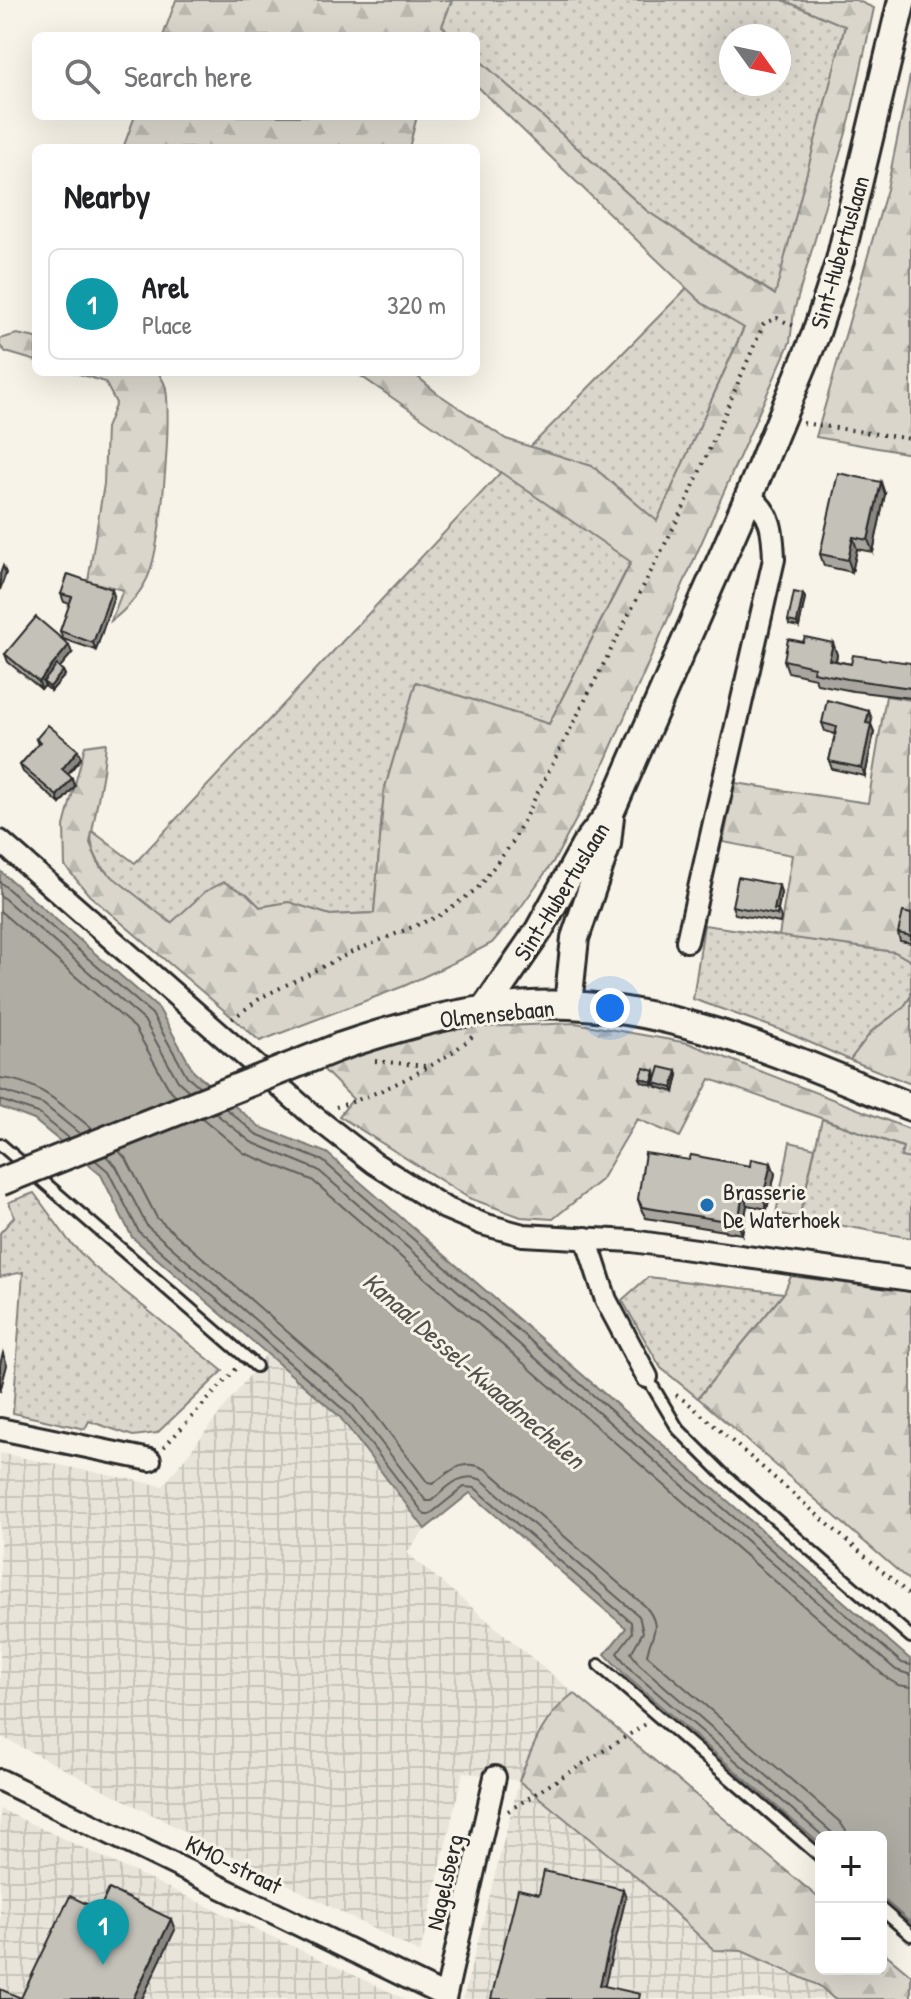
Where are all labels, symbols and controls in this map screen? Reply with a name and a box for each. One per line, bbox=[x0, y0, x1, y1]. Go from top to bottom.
north arrow bbox=[719, 24, 791, 96]
search box bbox=[32, 32, 480, 120]
icon: search bbox=[60, 54, 104, 98]
text: Search here bbox=[124, 56, 252, 96]
street label: Sint-Hubertuslaan bbox=[802, 172, 876, 332]
text: Nearby bbox=[64, 173, 150, 219]
text: Arel bbox=[142, 267, 188, 307]
text: 1 bbox=[87, 287, 97, 322]
text: 320 m bbox=[387, 287, 446, 322]
text: Place bbox=[142, 307, 192, 342]
street label: Sint-Hubertuslaan bbox=[506, 816, 616, 966]
your location bbox=[590, 988, 630, 1028]
street label: Olmensebaan bbox=[438, 991, 556, 1035]
place label: Brasserie De Waterhoek bbox=[723, 1175, 840, 1235]
marker: Brasserie De Waterhoek bbox=[698, 1196, 716, 1214]
water label: Kanaal Dessel-Kwaadmechelen bbox=[355, 1264, 594, 1478]
street label: KMO-straat bbox=[180, 1827, 288, 1901]
street label: Nagelsberg bbox=[417, 1831, 471, 1933]
map controls bbox=[815, 1831, 887, 1975]
button: + bbox=[815, 1831, 887, 1903]
pin: 1 bbox=[77, 1899, 129, 1965]
button: − bbox=[815, 1903, 887, 1975]

